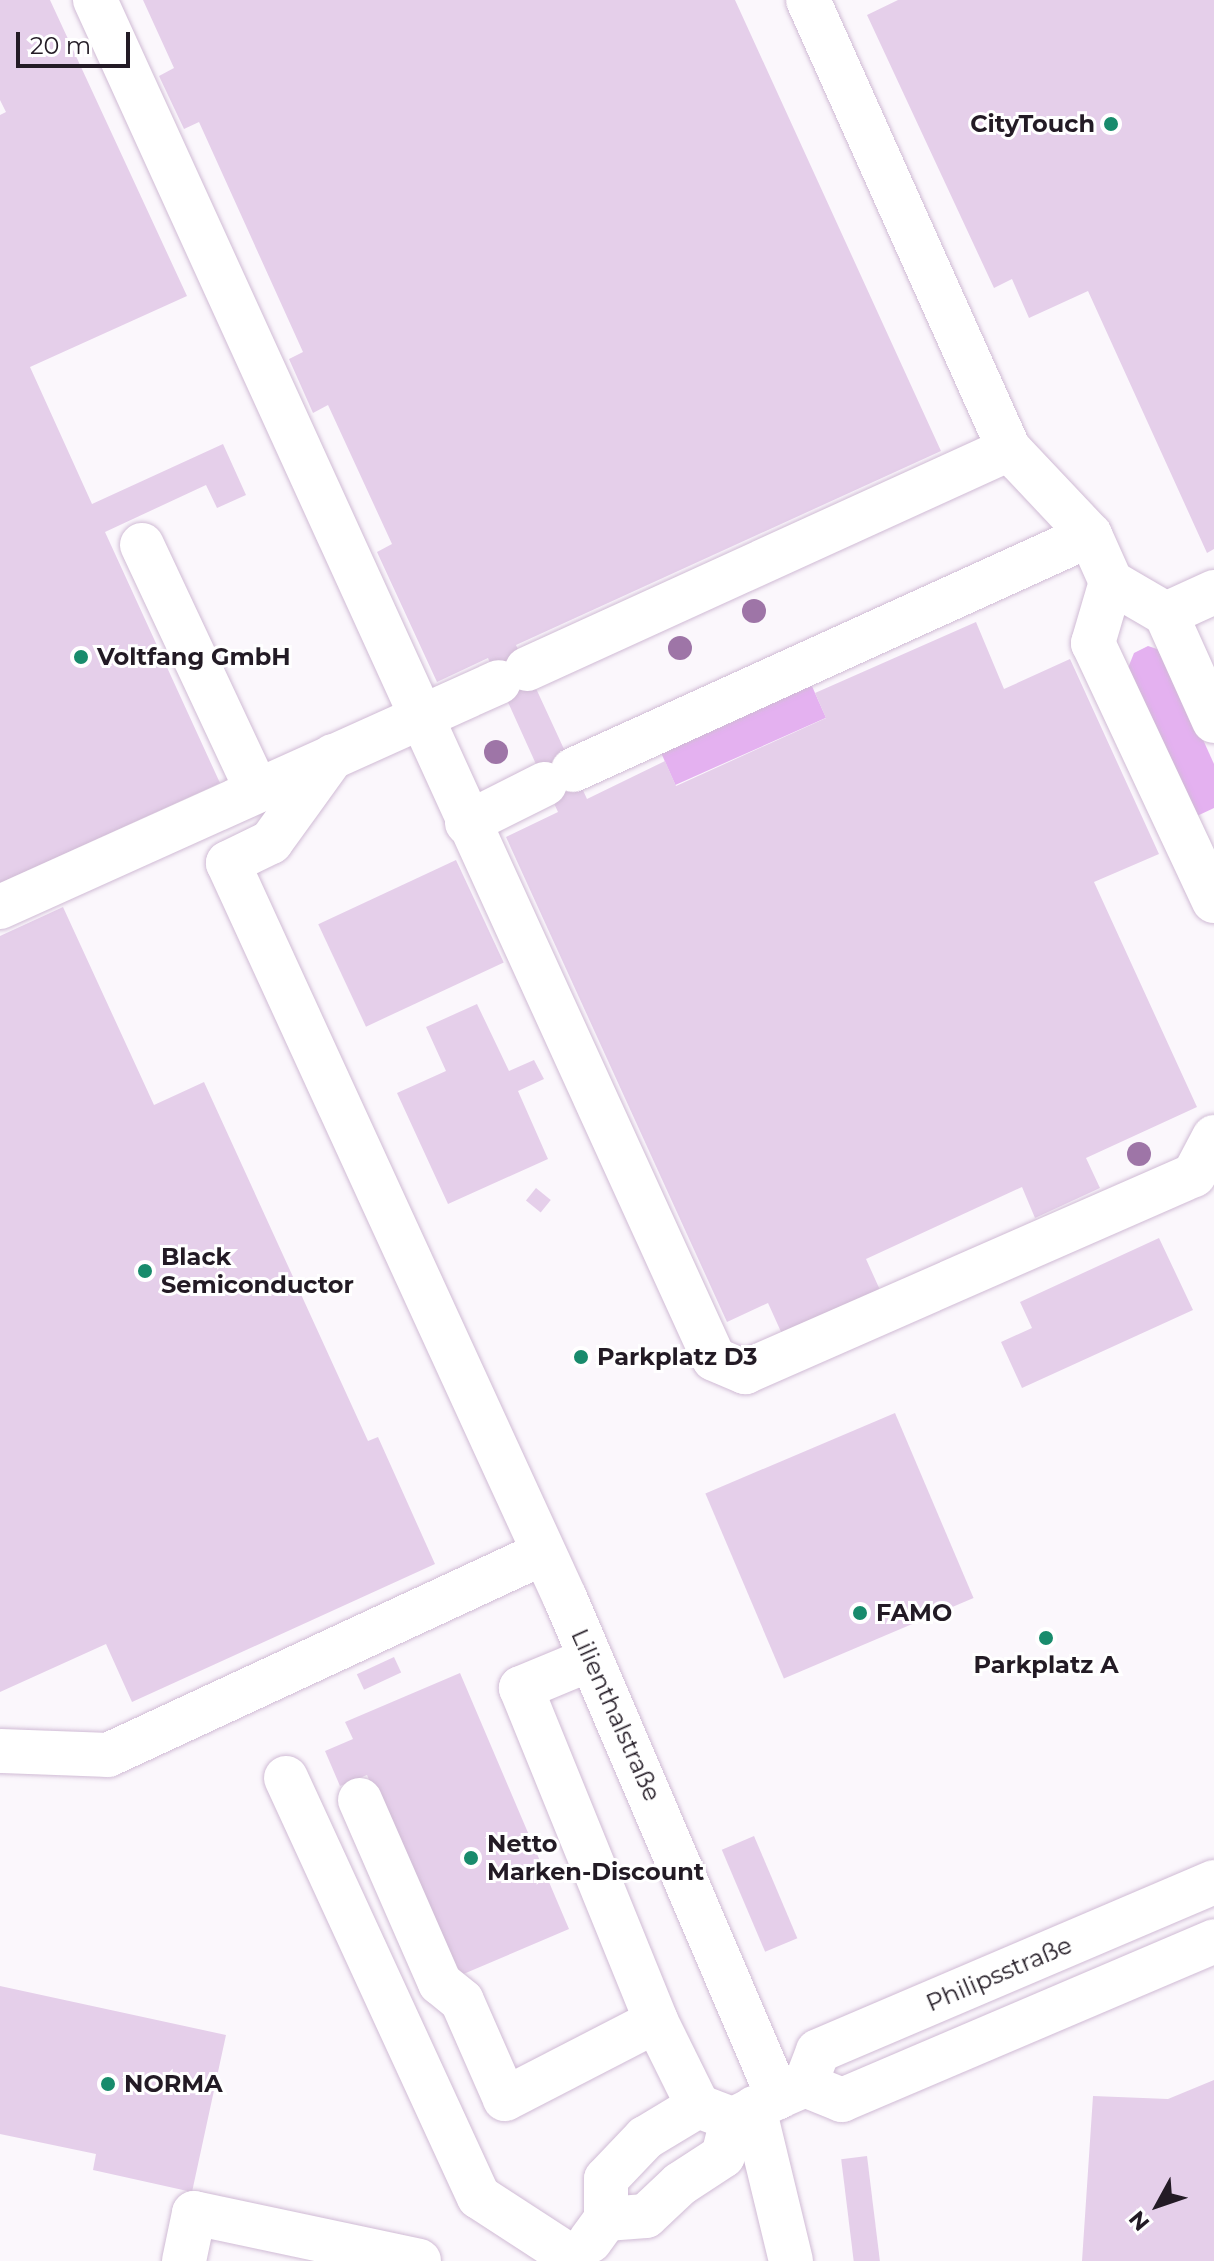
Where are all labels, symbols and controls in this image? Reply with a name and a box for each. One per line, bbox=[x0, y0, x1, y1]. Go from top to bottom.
scale bar bbox=[20, 16, 134, 66]
text: 20 m bbox=[30, 31, 91, 60]
place label: CityTouch bbox=[970, 110, 1095, 138]
marker: CityTouch bbox=[1102, 115, 1120, 133]
place label: Voltfang GmbH bbox=[97, 643, 291, 671]
marker: Voltfang GmbH bbox=[72, 648, 90, 666]
place label: Black Semiconductor bbox=[161, 1243, 354, 1299]
marker: Black Semiconductor bbox=[136, 1262, 154, 1280]
place label: Parkplatz D3 bbox=[597, 1343, 757, 1371]
marker: Parkplatz D3 bbox=[572, 1348, 590, 1366]
place label: FAMO bbox=[876, 1599, 952, 1627]
marker: FAMO bbox=[851, 1604, 869, 1622]
street label: Lilienthalstraße bbox=[565, 1624, 667, 1806]
marker: Parkplatz A bbox=[1037, 1629, 1055, 1647]
place label: Parkplatz A bbox=[973, 1651, 1119, 1679]
place label: Netto Marken-Discount bbox=[487, 1830, 704, 1886]
marker: Netto Marken-Discount bbox=[462, 1849, 480, 1867]
street label: Philipsstraße bbox=[922, 1930, 1076, 2018]
place label: NORMA bbox=[124, 2070, 223, 2098]
marker: NORMA bbox=[99, 2075, 117, 2093]
north arrow bbox=[1118, 2165, 1198, 2245]
text: N bbox=[1123, 2205, 1155, 2236]

